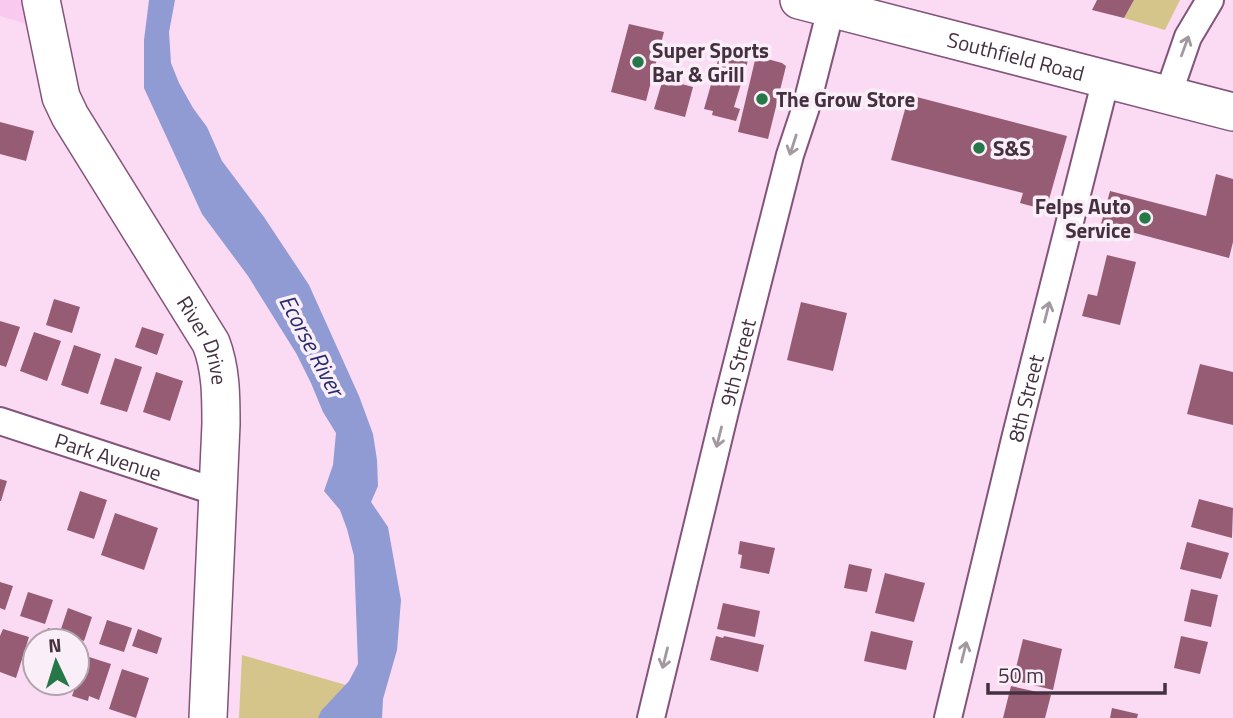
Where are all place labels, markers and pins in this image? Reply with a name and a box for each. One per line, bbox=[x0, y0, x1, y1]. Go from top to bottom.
place label: Super Sports Bar & Grill bbox=[652, 34, 769, 90]
marker: Super Sports Bar & Grill bbox=[630, 54, 646, 70]
place label: The Grow Store bbox=[776, 83, 915, 115]
marker: The Grow Store bbox=[754, 91, 770, 107]
place label: S&S bbox=[993, 132, 1031, 164]
marker: S&S bbox=[971, 140, 987, 156]
place label: Felps Auto Service bbox=[1035, 190, 1131, 246]
marker: Felps Auto Service bbox=[1137, 210, 1153, 226]

